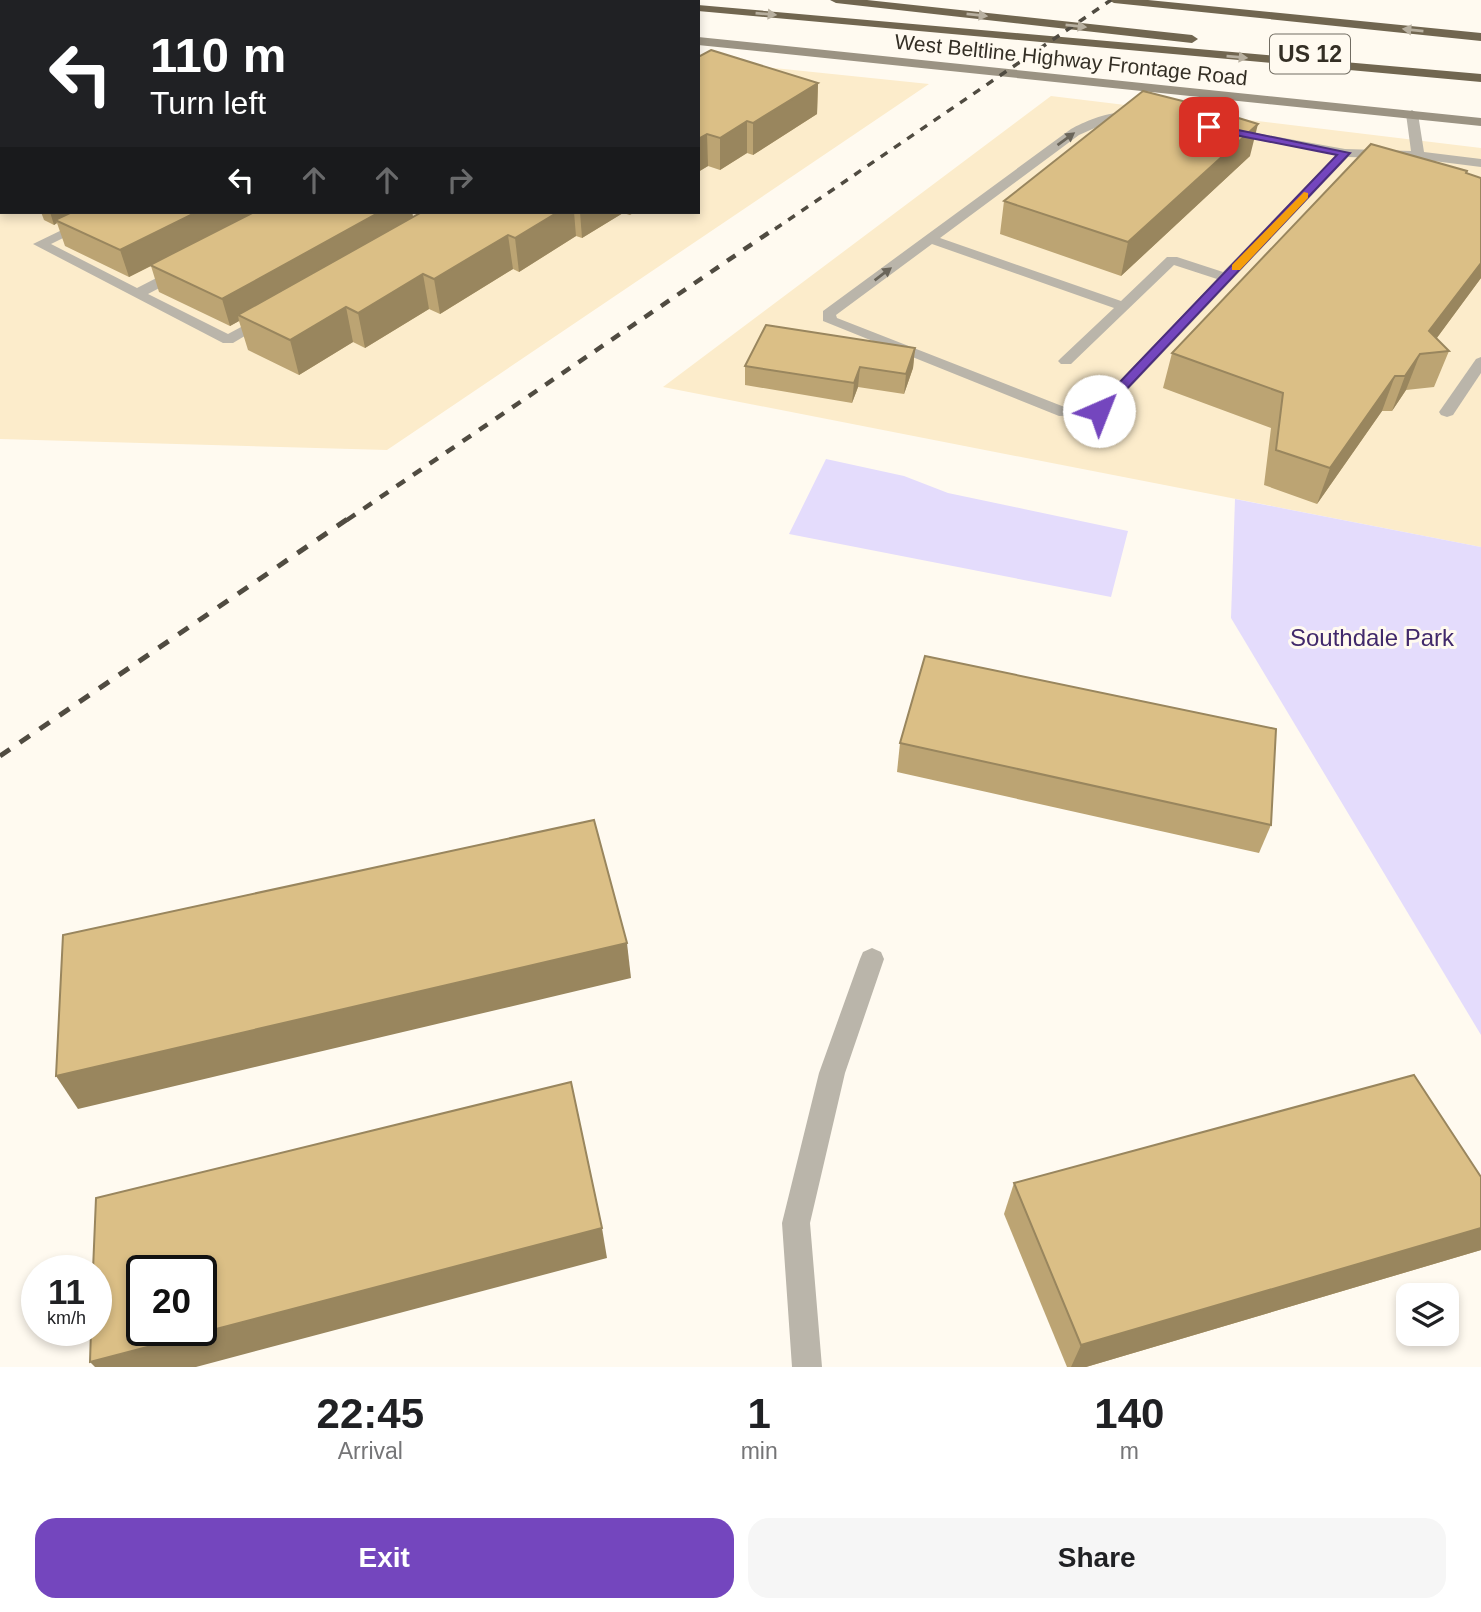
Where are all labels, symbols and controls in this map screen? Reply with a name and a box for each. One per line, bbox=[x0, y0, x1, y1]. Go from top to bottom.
one-way arrow bbox=[755, 9, 777, 20]
one-way arrow bbox=[966, 10, 988, 21]
one-way arrow bbox=[1065, 21, 1087, 32]
one-way arrow bbox=[1402, 24, 1424, 35]
icon: left bbox=[35, 28, 126, 119]
text: 110 m bbox=[150, 28, 286, 82]
street label: West Beltline Highway Frontage Road bbox=[894, 30, 1249, 89]
road number: US 12 bbox=[1270, 34, 1350, 74]
one-way arrow bbox=[1227, 52, 1249, 63]
text: Turn left bbox=[150, 85, 266, 121]
pin bbox=[1179, 97, 1239, 157]
icon: arrive bbox=[1190, 108, 1228, 146]
one-way arrow bbox=[1057, 132, 1075, 146]
icon: left bbox=[222, 161, 260, 199]
icon: ahead bbox=[295, 161, 333, 199]
icon: ahead bbox=[368, 161, 406, 199]
icon: right bbox=[441, 161, 479, 199]
one-way arrow bbox=[874, 267, 892, 281]
position arrow bbox=[1062, 374, 1136, 448]
park label: Southdale Park bbox=[1290, 624, 1455, 651]
speed limit sign: 20 bbox=[126, 1255, 217, 1346]
text: 11 bbox=[48, 1272, 85, 1311]
map controls bbox=[1396, 1283, 1459, 1346]
button: layers bbox=[1396, 1283, 1459, 1346]
text: km/h bbox=[47, 1308, 86, 1328]
text: 22:45 bbox=[317, 1390, 424, 1437]
text: 1 bbox=[747, 1390, 771, 1437]
text: 140 bbox=[1094, 1390, 1164, 1437]
text: Arrival bbox=[338, 1438, 403, 1464]
text: min bbox=[741, 1438, 778, 1464]
text: m bbox=[1120, 1438, 1139, 1464]
button: Exit bbox=[35, 1518, 734, 1598]
button: Share bbox=[748, 1518, 1446, 1598]

